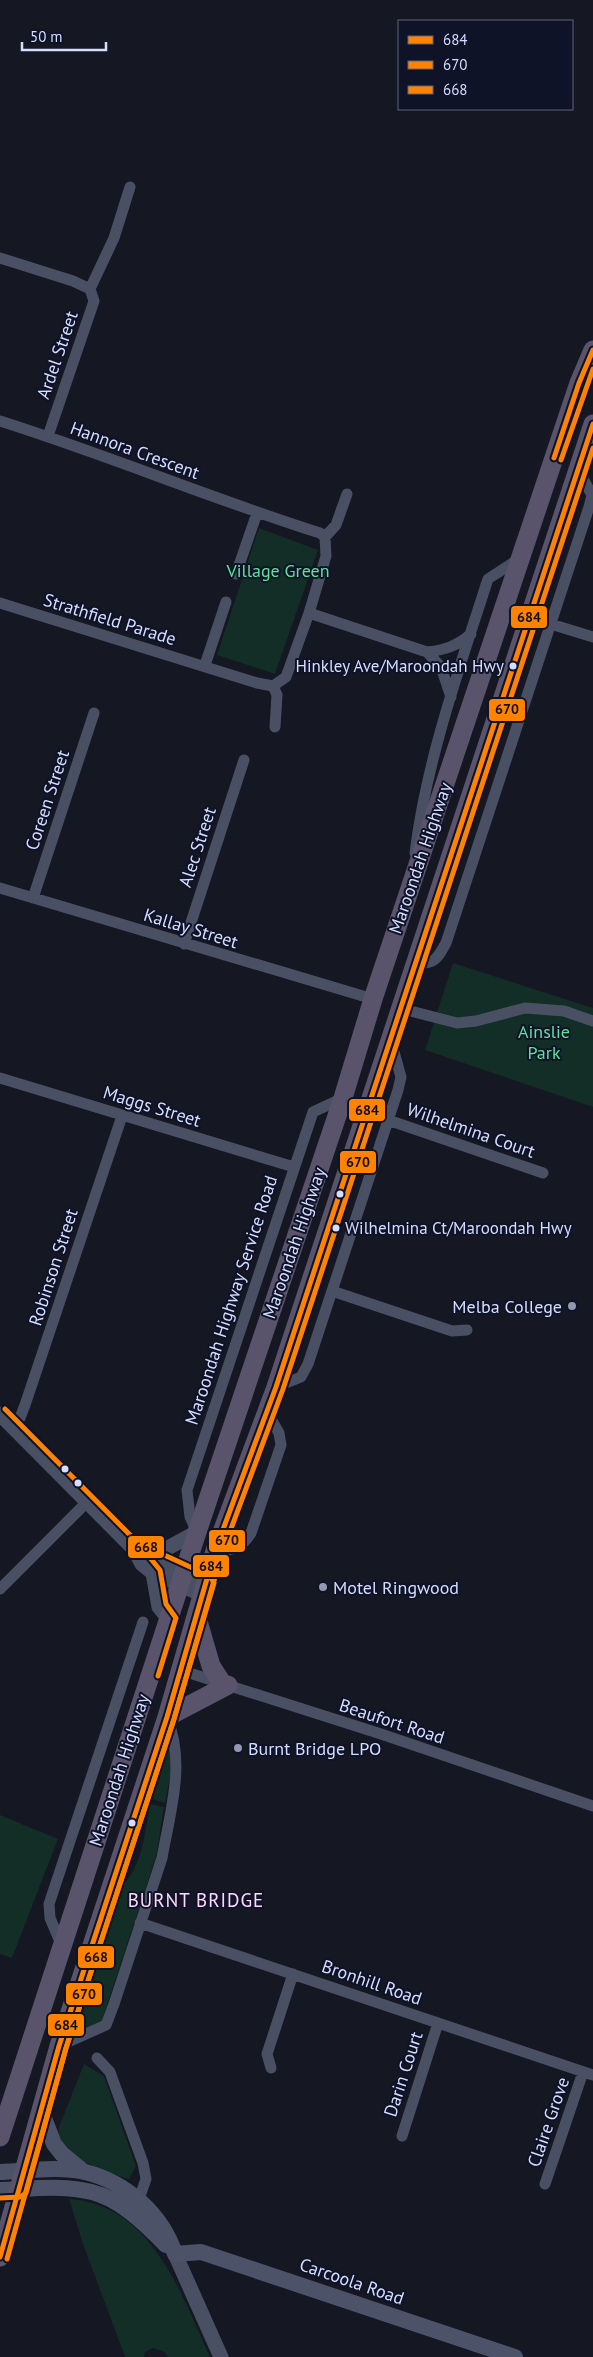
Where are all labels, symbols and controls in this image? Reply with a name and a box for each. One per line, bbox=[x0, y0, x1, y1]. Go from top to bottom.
scale bar bbox=[22, 20, 106, 52]
legend bbox=[398, 20, 573, 110]
text: 50 m bbox=[30, 27, 63, 46]
text: 684 bbox=[443, 30, 468, 49]
text: 670 bbox=[443, 55, 468, 74]
text: 668 bbox=[443, 80, 468, 99]
street label: Ardel Street bbox=[31, 308, 83, 402]
street label: Hannora Crescent bbox=[67, 416, 203, 484]
park label: Village Green bbox=[225, 559, 330, 582]
street label: Strathfield Parade bbox=[41, 588, 179, 650]
line badge: 684 bbox=[510, 605, 548, 629]
text: 684 bbox=[517, 608, 541, 626]
place label: Hinkley Ave/Maroondah Hwy bbox=[295, 655, 504, 677]
marker: Hinkley Ave/Maroondah Hwy bbox=[508, 661, 518, 671]
line badge: 670 bbox=[488, 698, 526, 722]
text: 670 bbox=[495, 700, 519, 718]
street label: Coreen Street bbox=[20, 747, 74, 853]
street label: Maroondah Highway bbox=[383, 779, 457, 937]
street label: Alec Street bbox=[173, 804, 221, 890]
street label: Kallay Street bbox=[141, 903, 241, 953]
park label: Ainslie Park bbox=[518, 1020, 570, 1064]
street label: Maggs Street bbox=[100, 1080, 204, 1132]
street label: Wilhelmina Court bbox=[404, 1097, 538, 1163]
line badge: 684 bbox=[348, 1098, 386, 1122]
text: 684 bbox=[355, 1101, 379, 1119]
line badge: 670 bbox=[339, 1150, 377, 1174]
text: 670 bbox=[346, 1153, 370, 1171]
street label: Maroondah Highway bbox=[257, 1164, 331, 1322]
street label: Maroondah Highway Service Road bbox=[180, 1172, 282, 1428]
unlabelled marker bbox=[335, 1189, 345, 1199]
street label: Robinson Street bbox=[23, 1206, 83, 1328]
place label: Wilhelmina Ct/Maroondah Hwy bbox=[345, 1217, 572, 1239]
marker: Wilhelmina Ct/Maroondah Hwy bbox=[331, 1223, 341, 1233]
place label: Melba College bbox=[452, 1295, 562, 1318]
marker: Melba College bbox=[566, 1300, 578, 1312]
unlabelled marker bbox=[60, 1464, 70, 1474]
unlabelled marker bbox=[73, 1478, 83, 1488]
line badge: 670 bbox=[208, 1529, 246, 1553]
text: 670 bbox=[215, 1531, 239, 1549]
line badge: 668 bbox=[127, 1535, 165, 1559]
text: 668 bbox=[134, 1538, 158, 1556]
line badge: 684 bbox=[192, 1554, 230, 1578]
text: 684 bbox=[199, 1557, 223, 1575]
place label: Motel Ringwood bbox=[333, 1576, 459, 1599]
marker: Motel Ringwood bbox=[317, 1581, 329, 1593]
street label: Maroondah Highway bbox=[84, 1690, 155, 1849]
street label: Beaufort Road bbox=[337, 1693, 447, 1749]
place label: Burnt Bridge LPO bbox=[248, 1737, 381, 1760]
marker: Burnt Bridge LPO bbox=[232, 1742, 244, 1754]
unlabelled marker bbox=[127, 1818, 137, 1828]
district label: BURNT BRIDGE bbox=[128, 1888, 264, 1912]
line badge: 668 bbox=[77, 1945, 115, 1969]
text: 668 bbox=[84, 1948, 108, 1966]
street label: Bronhill Road bbox=[319, 1954, 425, 2010]
line badge: 670 bbox=[65, 1982, 103, 2006]
text: 670 bbox=[72, 1985, 96, 2003]
line badge: 684 bbox=[47, 2013, 85, 2037]
text: 684 bbox=[54, 2016, 78, 2034]
street label: Darin Court bbox=[378, 2029, 428, 2119]
street label: Claire Grove bbox=[522, 2074, 574, 2170]
street label: Carcoola Road bbox=[297, 2252, 407, 2310]

